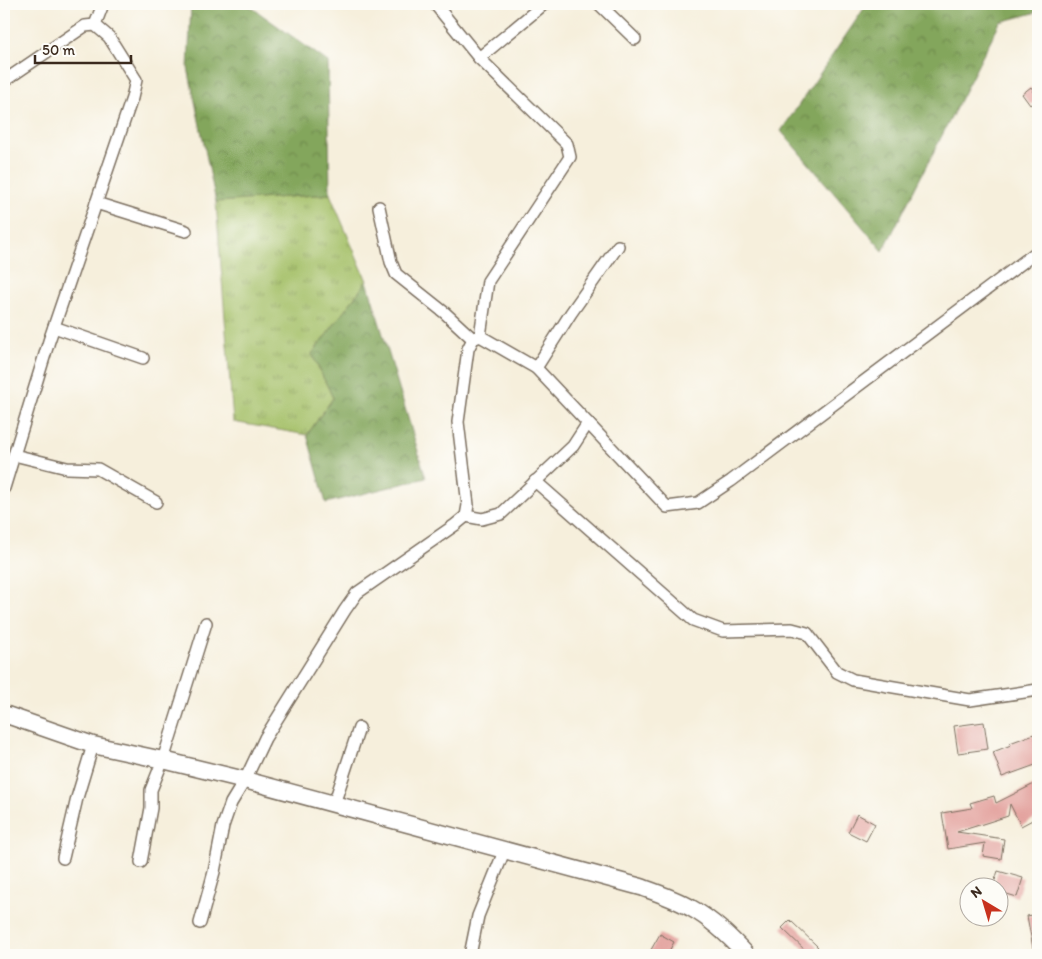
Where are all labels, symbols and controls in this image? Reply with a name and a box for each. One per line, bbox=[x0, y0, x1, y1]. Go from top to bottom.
scale bar bbox=[35, 32, 131, 64]
text: 50 m bbox=[42, 41, 75, 59]
north arrow bbox=[960, 876, 1010, 926]
text: N bbox=[967, 883, 985, 902]

